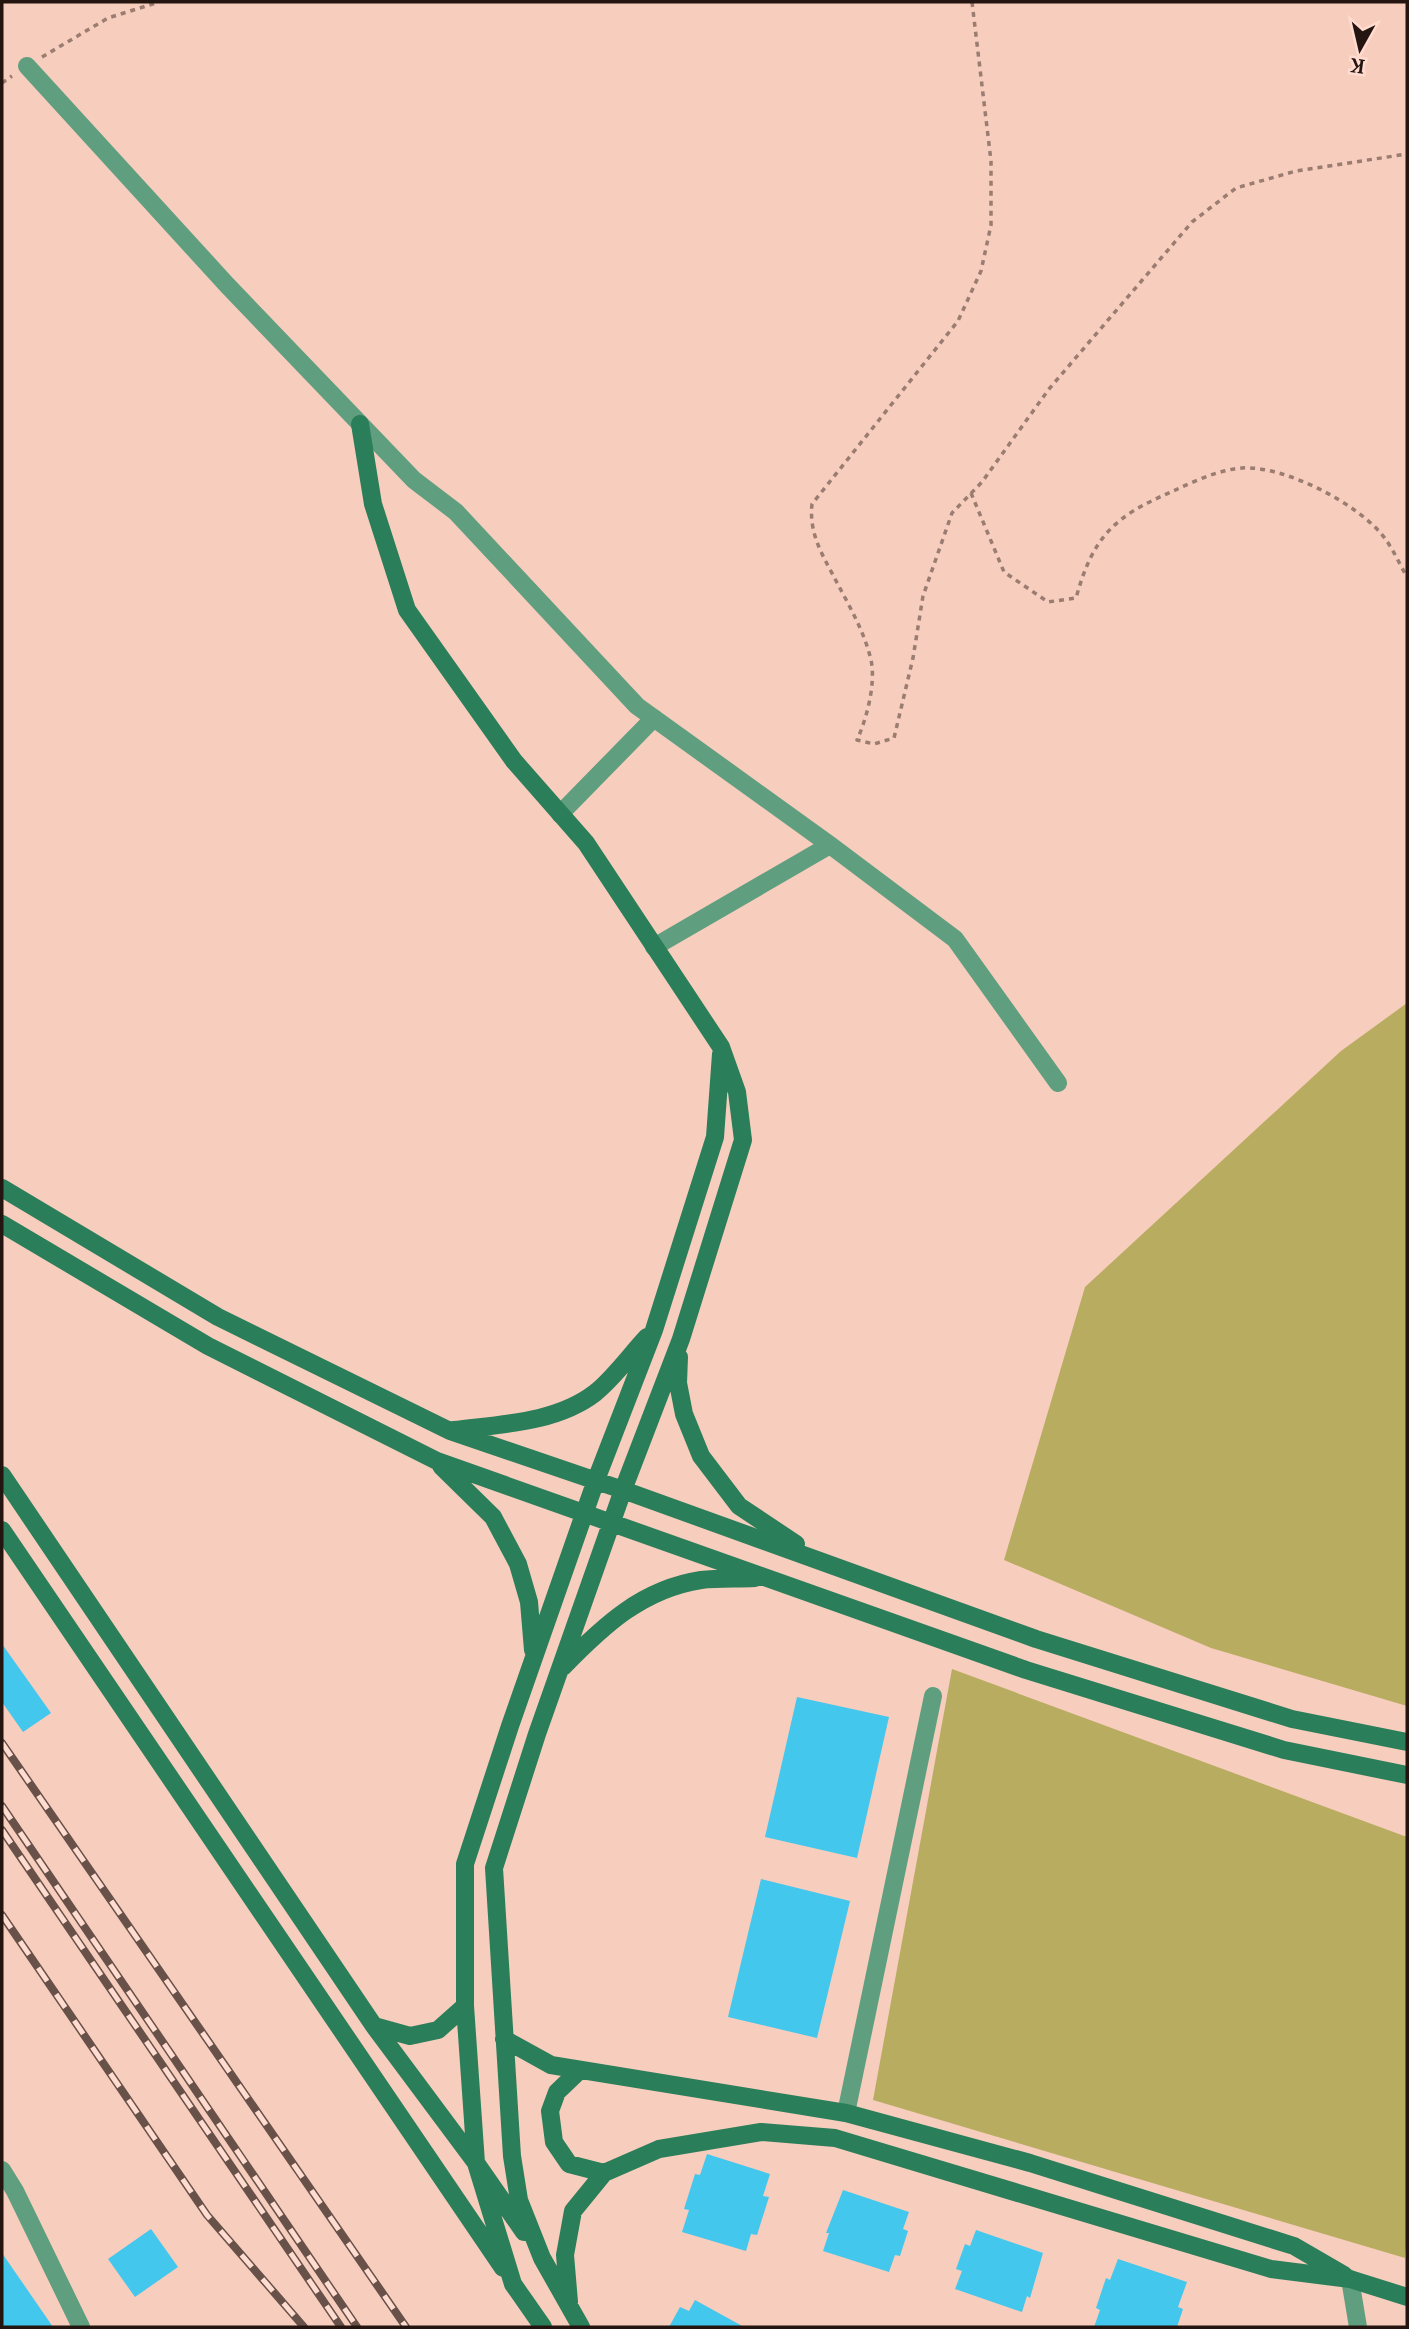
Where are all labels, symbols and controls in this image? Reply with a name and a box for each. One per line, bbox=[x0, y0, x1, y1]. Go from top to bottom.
north arrow bbox=[1325, 14, 1395, 84]
text: K bbox=[1348, 53, 1366, 79]

